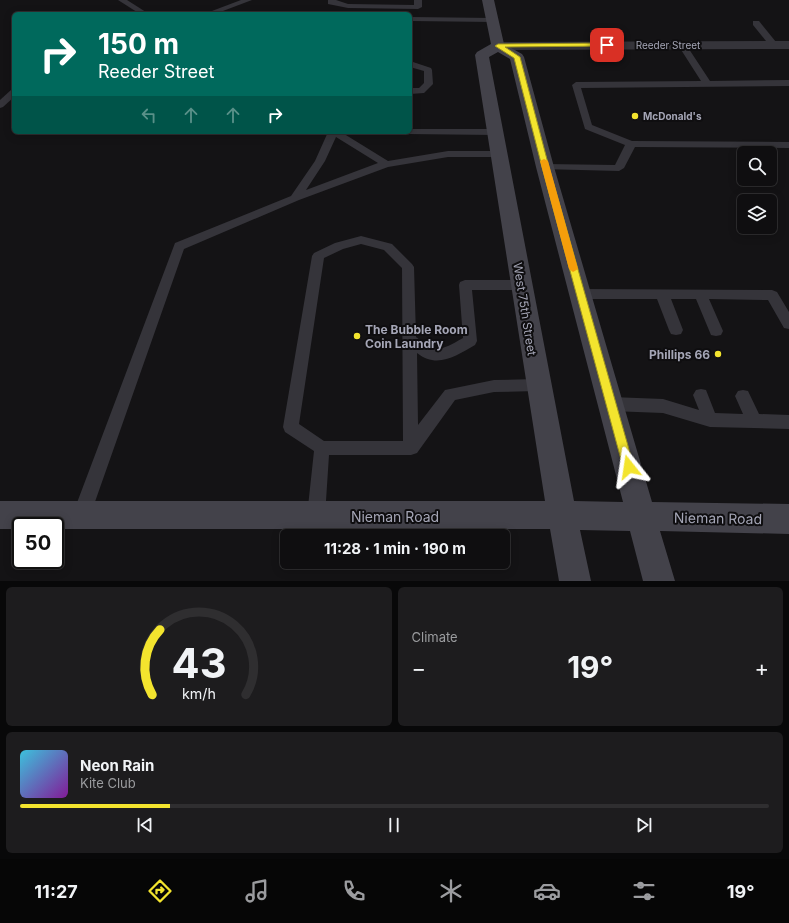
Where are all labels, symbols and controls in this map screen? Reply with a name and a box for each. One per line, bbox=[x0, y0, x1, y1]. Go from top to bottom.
text: 150 m bbox=[98, 27, 179, 61]
icon: right bbox=[32, 28, 84, 80]
pin bbox=[590, 28, 624, 62]
icon: arrive bbox=[596, 34, 618, 56]
street label: Reeder Street bbox=[636, 39, 701, 51]
text: Reeder Street bbox=[98, 61, 214, 82]
icon: left bbox=[138, 104, 160, 126]
icon: ahead bbox=[180, 104, 202, 126]
icon: ahead bbox=[222, 104, 244, 126]
icon: right bbox=[264, 104, 286, 126]
place label: McDonald's bbox=[643, 110, 702, 122]
marker: McDonald's bbox=[630, 111, 640, 121]
map controls bbox=[737, 146, 777, 234]
button: search bbox=[737, 146, 777, 186]
button: layers bbox=[737, 194, 777, 234]
street label: West 75th Street bbox=[510, 261, 540, 357]
place label: The Bubble Room Coin Laundry bbox=[365, 322, 468, 351]
marker: The Bubble Room Coin Laundry bbox=[352, 331, 362, 341]
place label: Phillips 66 bbox=[649, 347, 710, 362]
marker: Phillips 66 bbox=[713, 349, 723, 359]
position arrow bbox=[608, 446, 650, 488]
street label: Nieman Road bbox=[351, 508, 439, 525]
street label: Nieman Road bbox=[674, 509, 762, 527]
speed limit sign: 50 bbox=[12, 517, 64, 569]
text: 11:28 · 1 min · 190 m bbox=[324, 539, 466, 558]
text: Climate bbox=[412, 629, 458, 645]
text: 43 bbox=[171, 637, 226, 687]
text: 19° bbox=[567, 649, 613, 685]
text: − bbox=[412, 655, 426, 681]
text: + bbox=[754, 655, 769, 681]
text: km/h bbox=[182, 684, 216, 701]
text: Neon Rain bbox=[80, 756, 154, 775]
text: Kite Club bbox=[80, 775, 136, 791]
icon: previous bbox=[134, 814, 156, 836]
icon: pause bbox=[383, 814, 405, 836]
icon: next bbox=[633, 814, 655, 836]
icon: directions bbox=[146, 877, 174, 905]
icon: music bbox=[243, 877, 271, 905]
icon: phone bbox=[340, 877, 368, 905]
icon: climate bbox=[437, 877, 465, 905]
icon: car bbox=[533, 877, 561, 905]
icon: filters bbox=[630, 877, 658, 905]
text: 11:27 bbox=[34, 881, 78, 902]
text: 19° bbox=[727, 881, 755, 902]

